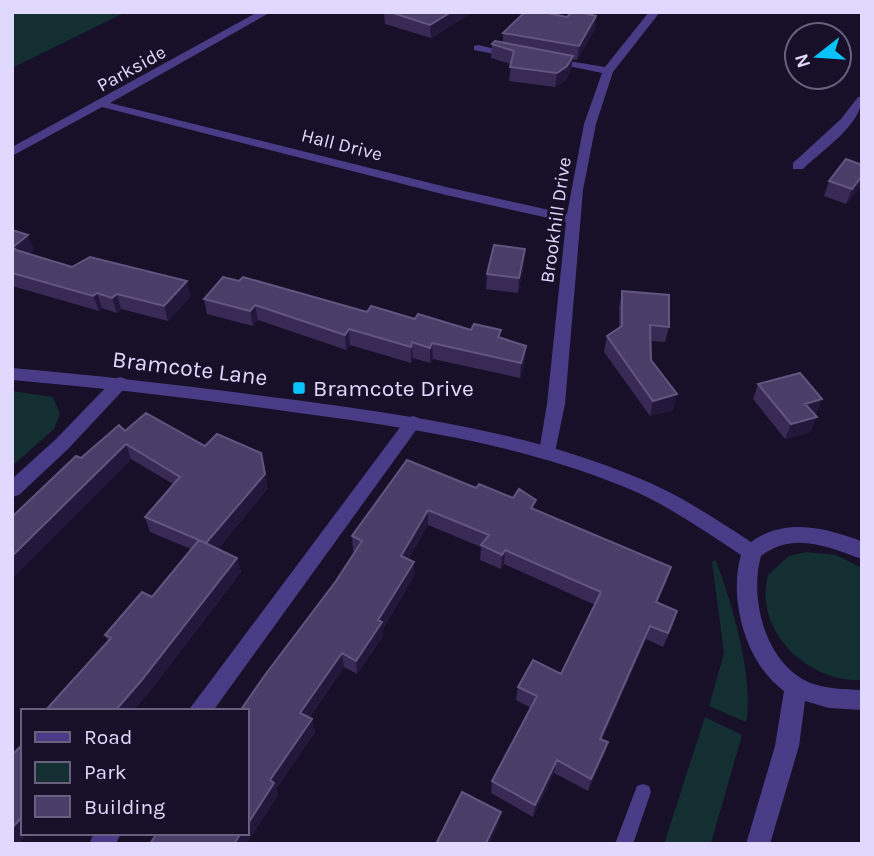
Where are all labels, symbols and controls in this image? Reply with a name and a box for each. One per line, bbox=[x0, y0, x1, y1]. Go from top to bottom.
north arrow bbox=[783, 21, 853, 91]
street label: Parkside bbox=[93, 41, 170, 97]
text: N bbox=[790, 51, 815, 70]
street label: Hall Drive bbox=[299, 124, 385, 166]
street label: Brookhill Drive bbox=[536, 156, 576, 284]
street label: Bramcote Lane bbox=[111, 346, 269, 391]
place label: Bramcote Drive bbox=[313, 375, 474, 402]
marker: Bramcote Drive bbox=[291, 380, 307, 396]
legend bbox=[21, 709, 248, 835]
text: Road bbox=[84, 725, 132, 749]
text: Park bbox=[84, 760, 127, 784]
text: Building bbox=[84, 795, 165, 819]

